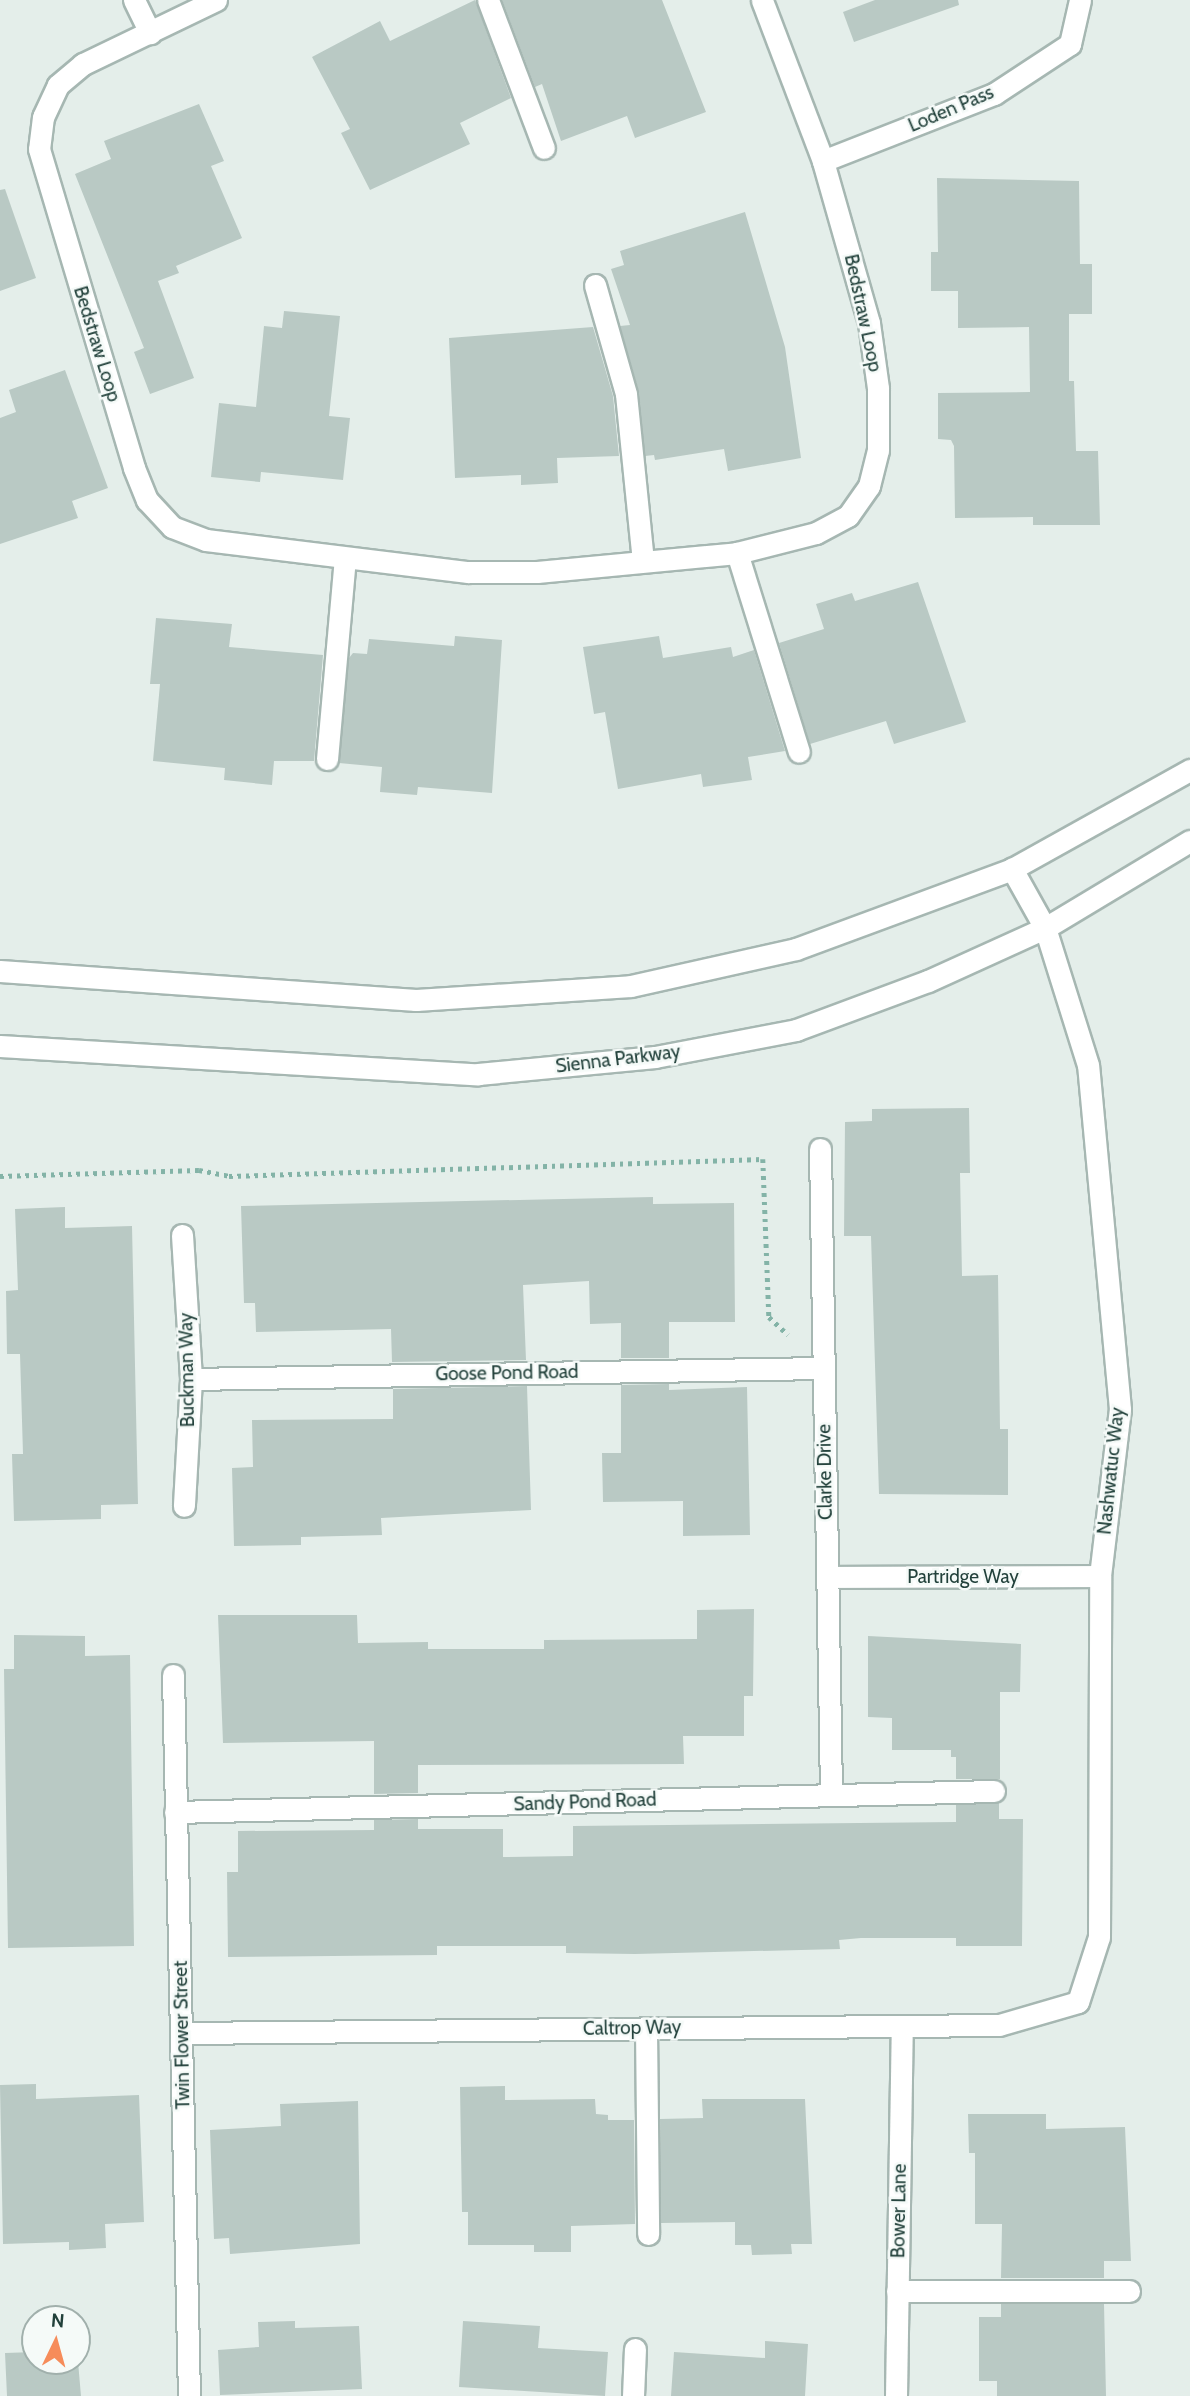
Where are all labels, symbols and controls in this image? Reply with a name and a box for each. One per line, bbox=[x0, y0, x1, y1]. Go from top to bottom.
street label: Loden Pass bbox=[905, 81, 997, 137]
street label: Bedstraw Loop bbox=[839, 252, 887, 374]
street label: Bedstraw Loop bbox=[69, 284, 125, 404]
street label: Sienna Parkway bbox=[554, 1040, 682, 1078]
street label: Buckman Way bbox=[175, 1313, 199, 1427]
street label: Goose Pond Road bbox=[435, 1360, 579, 1386]
street label: Nashwatuc Way bbox=[1093, 1406, 1129, 1536]
street label: Clarke Drive bbox=[813, 1424, 837, 1520]
street label: Partridge Way bbox=[907, 1566, 1019, 1588]
street label: Sandy Pond Road bbox=[513, 1788, 657, 1816]
street label: Twin Flower Street bbox=[169, 1961, 195, 2109]
street label: Caltrop Way bbox=[583, 2016, 681, 2040]
street label: Bower Lane bbox=[887, 2164, 911, 2258]
north arrow bbox=[21, 2305, 91, 2375]
text: N bbox=[50, 2309, 65, 2333]

